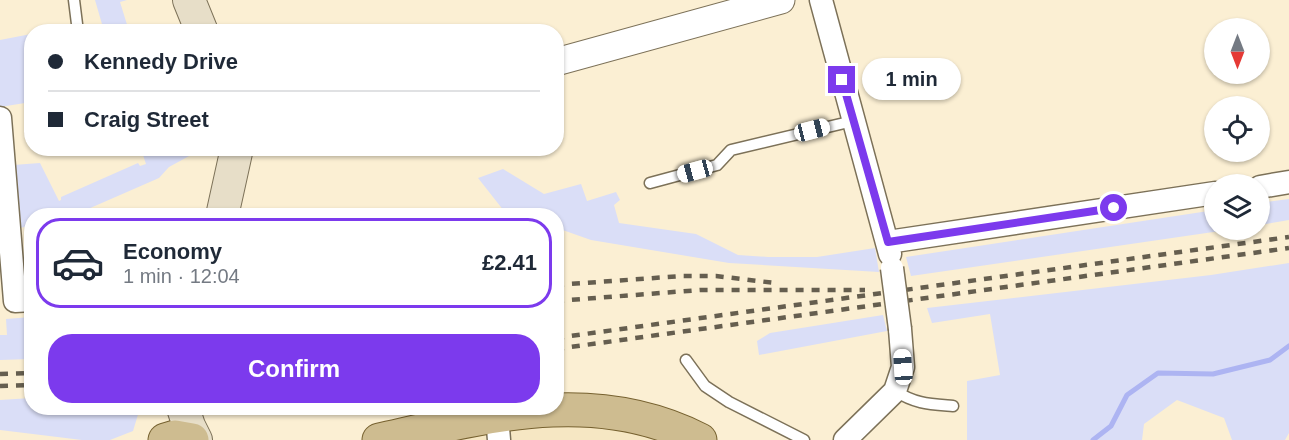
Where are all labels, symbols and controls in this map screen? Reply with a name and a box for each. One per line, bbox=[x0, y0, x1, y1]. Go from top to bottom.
north arrow bbox=[1204, 18, 1270, 84]
map controls bbox=[1204, 18, 1270, 240]
text: Kennedy Drive bbox=[84, 49, 238, 74]
callout: 1 min bbox=[863, 59, 962, 101]
route end bbox=[828, 66, 855, 93]
text: 1 min bbox=[885, 68, 938, 90]
button: locate bbox=[1204, 96, 1270, 162]
text: Craig Street bbox=[84, 107, 209, 132]
car bbox=[792, 117, 832, 143]
car bbox=[675, 158, 715, 184]
button: layers bbox=[1204, 174, 1270, 240]
route start bbox=[1100, 194, 1127, 221]
icon: car bbox=[51, 236, 105, 290]
text: Economy bbox=[123, 239, 222, 264]
text: £2.41 bbox=[482, 250, 537, 275]
text: 1 min · 12:04 bbox=[123, 265, 240, 287]
button: Confirm bbox=[48, 334, 540, 403]
car bbox=[893, 348, 913, 386]

